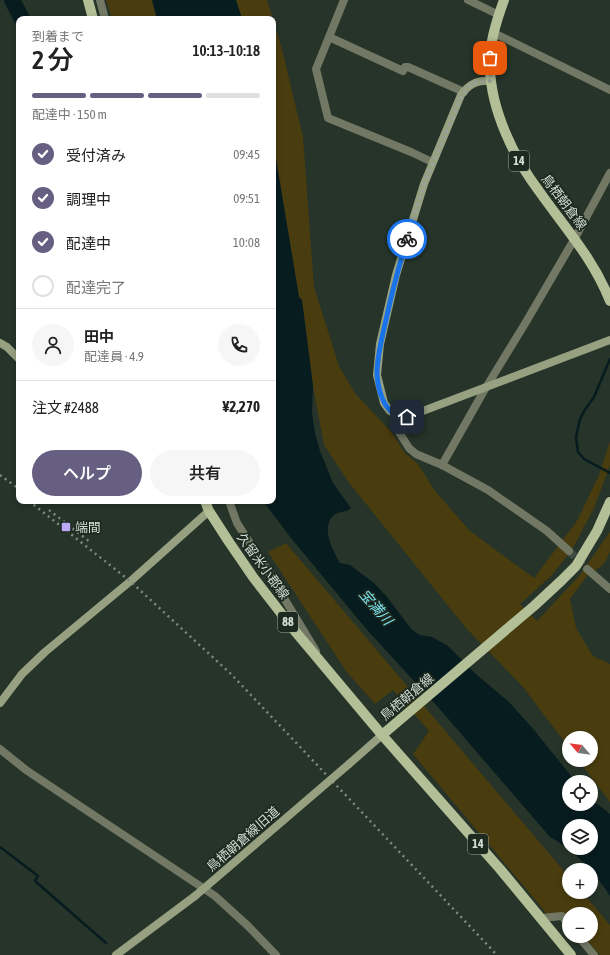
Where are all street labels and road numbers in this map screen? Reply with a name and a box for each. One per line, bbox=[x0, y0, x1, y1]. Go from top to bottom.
road number: 14 bbox=[509, 151, 529, 171]
street label: 鳥栖朝倉線 bbox=[538, 172, 590, 232]
street label: 久留米小郡線 bbox=[234, 530, 292, 602]
road number: 88 bbox=[278, 612, 298, 632]
street label: 鳥栖朝倉線 bbox=[377, 670, 437, 724]
street label: 鳥栖朝倉線旧道 bbox=[204, 803, 282, 875]
road number: 14 bbox=[468, 834, 488, 854]

